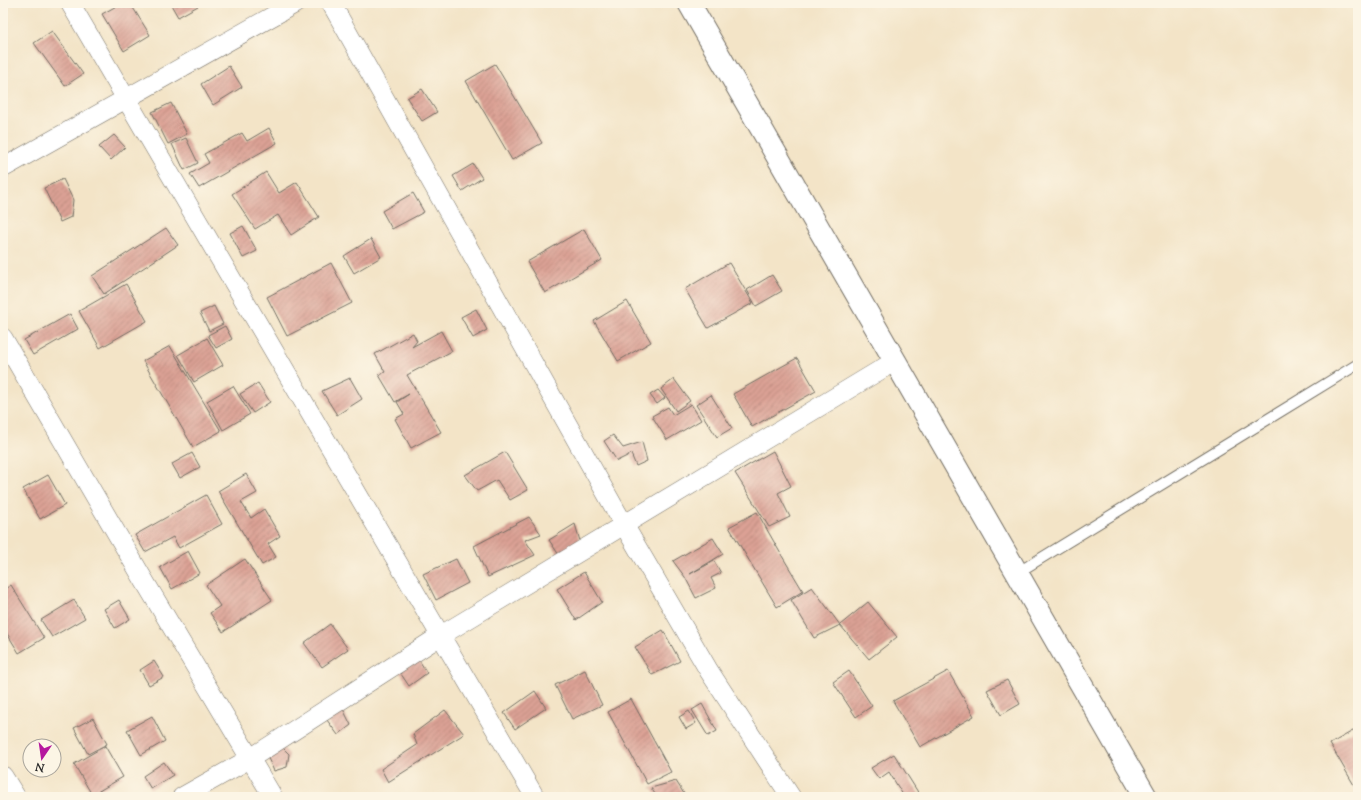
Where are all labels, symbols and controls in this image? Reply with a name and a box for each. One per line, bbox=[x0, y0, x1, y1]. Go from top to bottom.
north arrow bbox=[22, 738, 62, 778]
text: N bbox=[34, 758, 47, 776]

